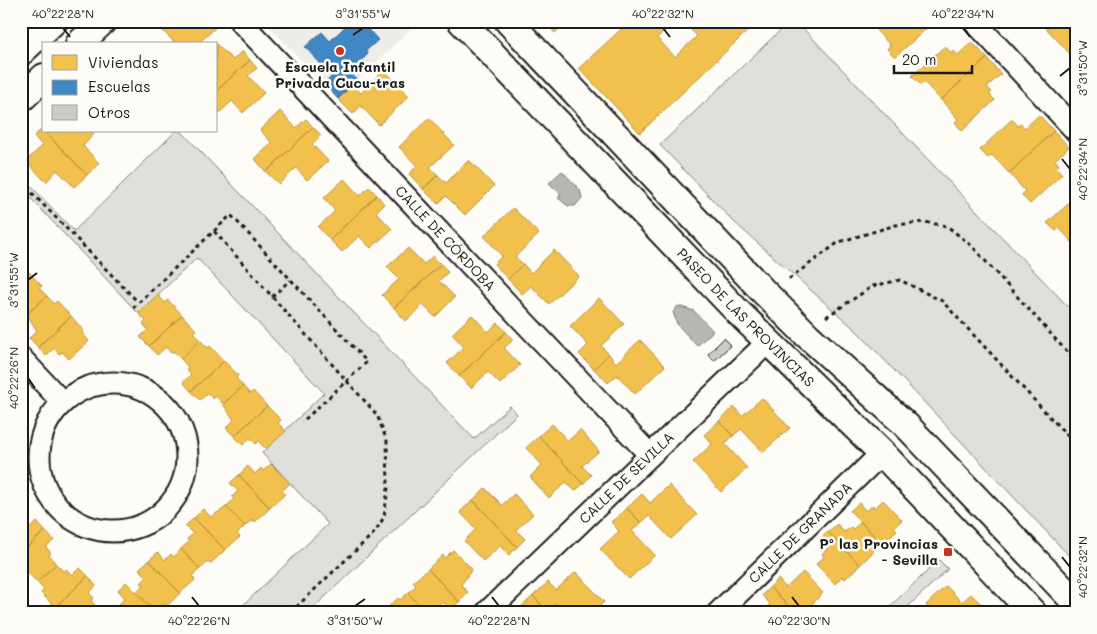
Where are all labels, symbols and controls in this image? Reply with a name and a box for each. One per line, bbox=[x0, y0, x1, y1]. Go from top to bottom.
text: 40°22'28"N bbox=[32, 5, 94, 21]
text: 3°31'55"W bbox=[335, 5, 391, 21]
text: 40°22'32"N bbox=[632, 5, 694, 21]
text: 40°22'34"N bbox=[932, 5, 994, 21]
text: 3°31'50"W bbox=[1074, 40, 1090, 96]
legend bbox=[42, 42, 218, 132]
scale bar bbox=[894, 42, 972, 74]
marker: Escuela Infantil Privada Cucu-tras bbox=[334, 45, 346, 57]
text: 20 m bbox=[902, 49, 936, 69]
text: Viviendas bbox=[88, 52, 159, 72]
place label: Escuela Infantil Privada Cucu-tras bbox=[275, 57, 405, 92]
text: Escuelas bbox=[88, 76, 151, 96]
text: Otros bbox=[88, 102, 130, 122]
text: 40°22'34"N bbox=[1074, 138, 1090, 200]
street label: CALLE DE CÓRDOBA bbox=[391, 181, 500, 295]
street label: PASEO DE LAS PROVINCIAS bbox=[673, 244, 819, 391]
text: 3°31'55"W bbox=[5, 252, 21, 308]
text: 40°22'26"N bbox=[5, 347, 21, 409]
street label: CALLE DE SEVILLA bbox=[575, 427, 678, 528]
street label: CALLE DE GRANADA bbox=[744, 478, 856, 587]
place label: Pº las Provincias - Sevilla bbox=[819, 534, 938, 569]
text: 40°22'32"N bbox=[1074, 536, 1090, 598]
marker: Pº las Provincias - Sevilla bbox=[942, 546, 954, 558]
text: 40°22'26"N bbox=[168, 612, 230, 628]
text: 3°31'50"W bbox=[327, 612, 383, 628]
text: 40°22'28"N bbox=[468, 612, 530, 628]
text: 40°22'30"N bbox=[768, 612, 830, 628]

